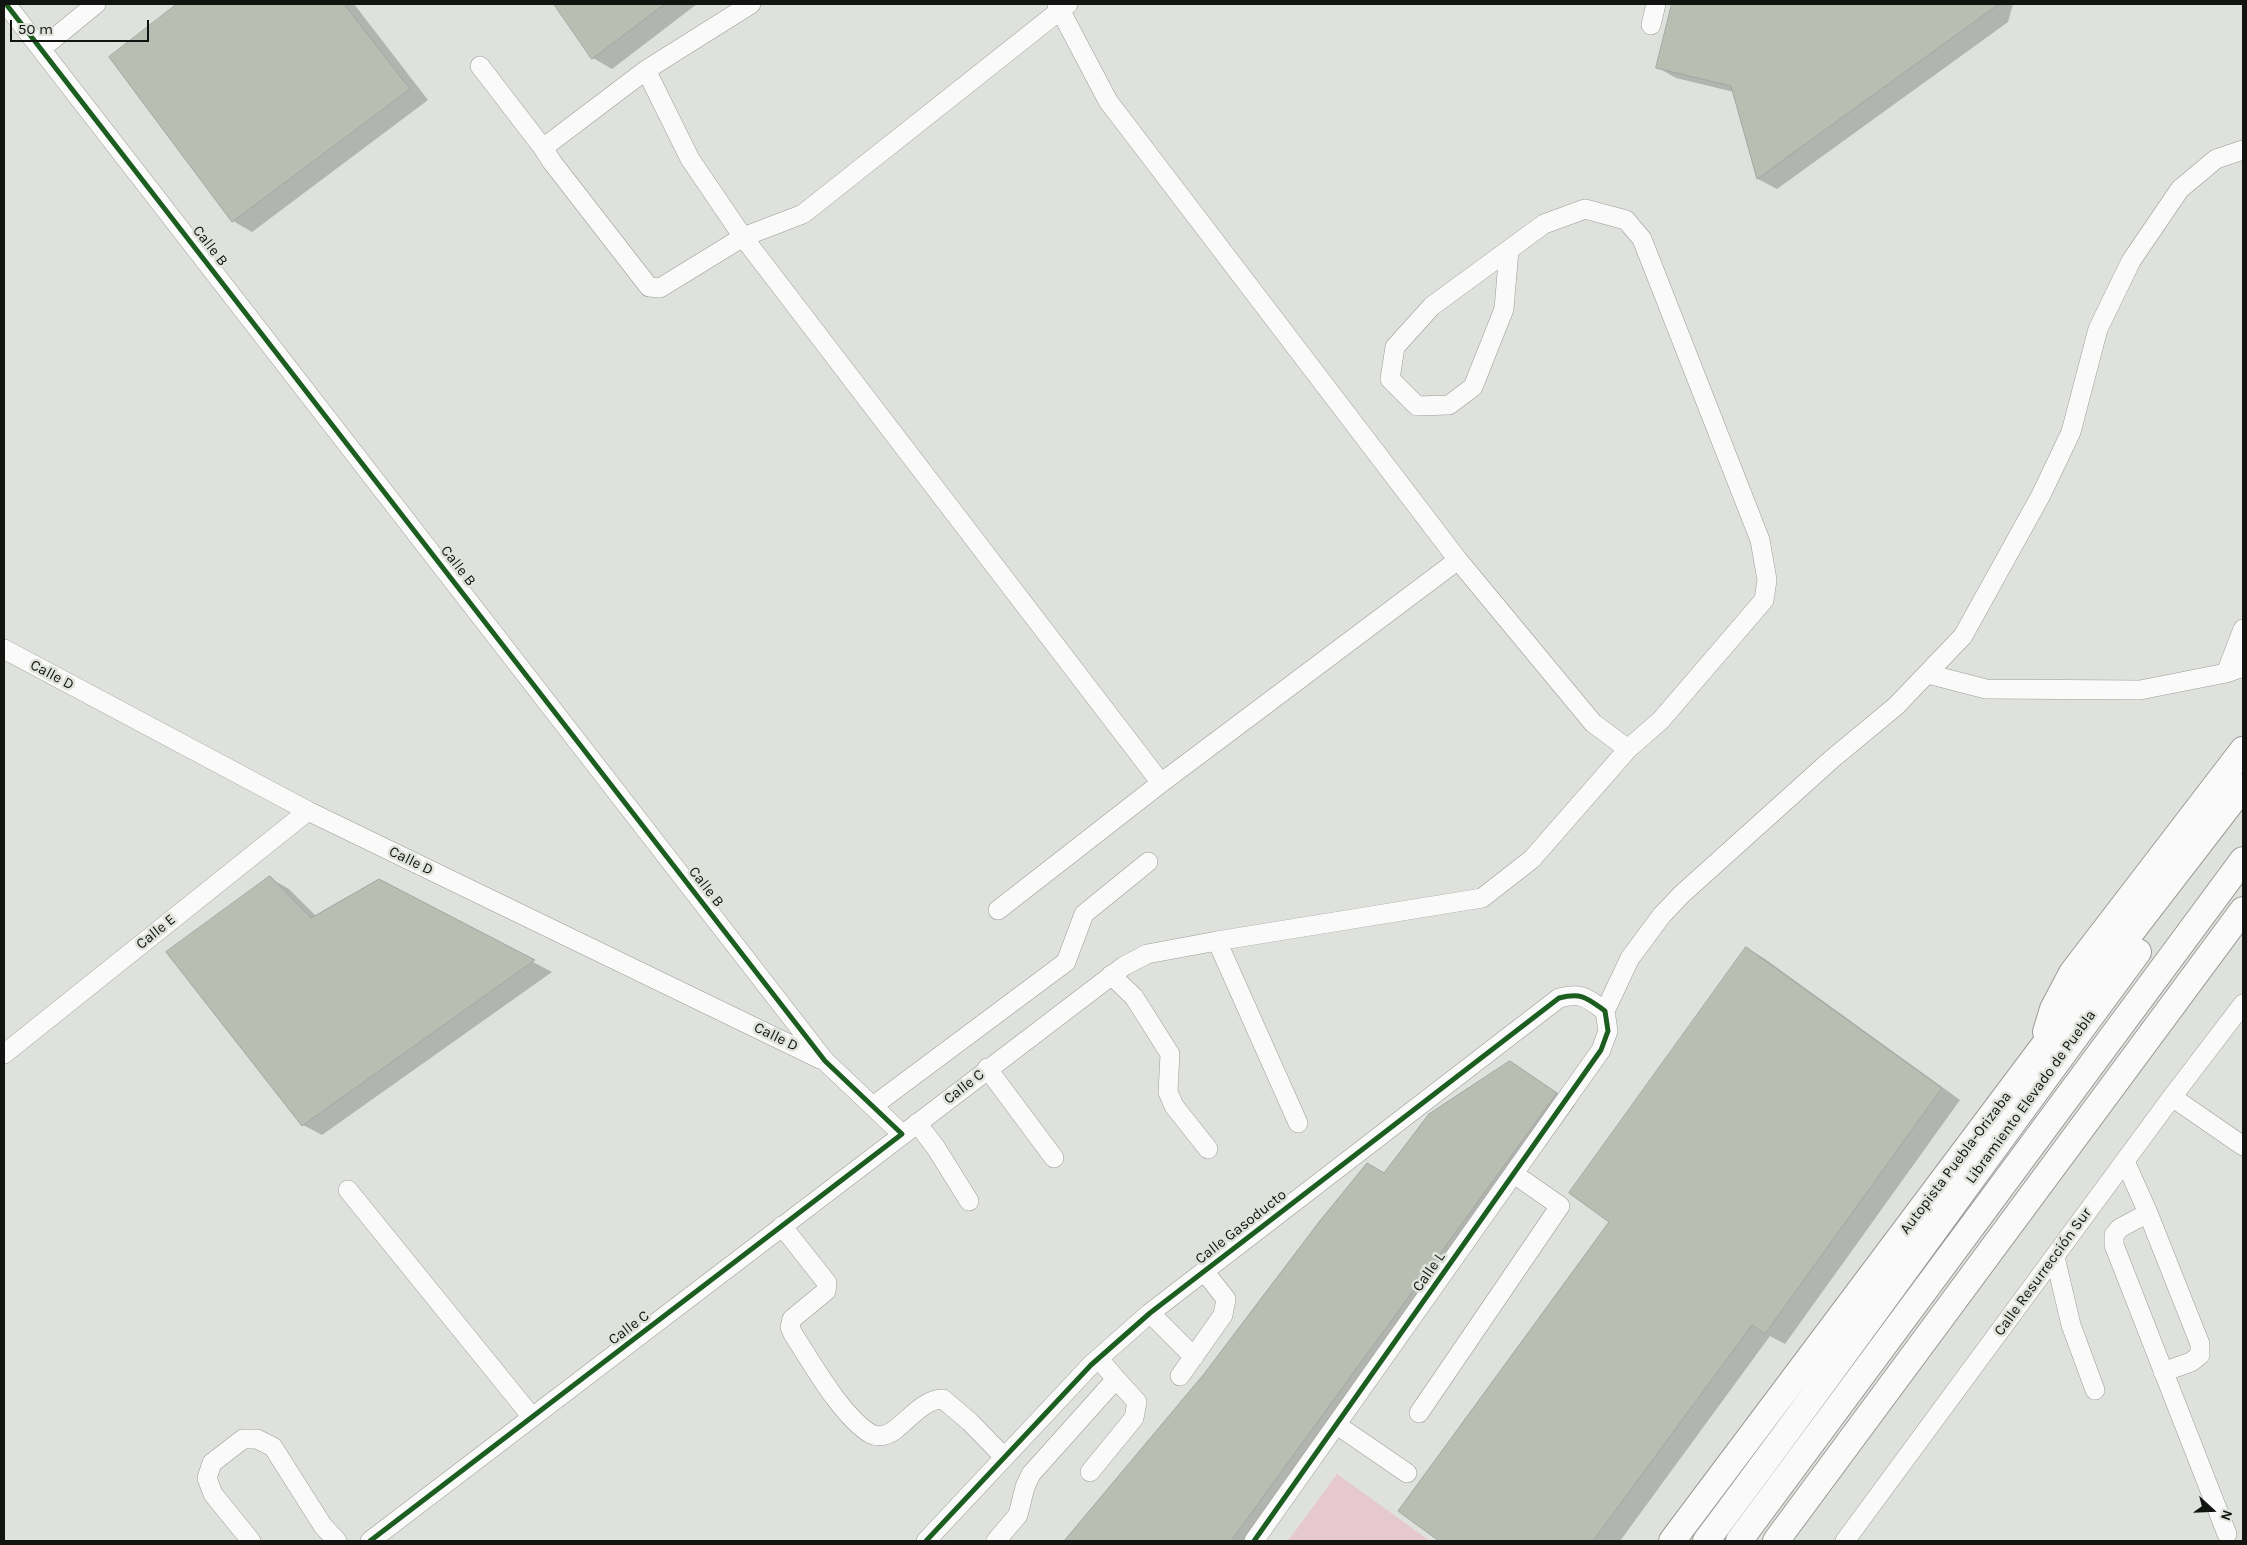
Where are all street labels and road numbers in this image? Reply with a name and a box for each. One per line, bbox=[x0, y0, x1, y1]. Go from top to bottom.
street label: Calle B bbox=[189, 222, 231, 270]
street label: Calle B bbox=[437, 542, 479, 590]
street label: Calle D bbox=[27, 656, 77, 694]
street label: Calle D bbox=[386, 843, 436, 879]
street label: Calle B bbox=[685, 863, 727, 911]
street label: Calle E bbox=[133, 911, 179, 953]
street label: Libramiento Elevado de Puebla bbox=[1962, 1007, 2100, 1187]
street label: Calle D bbox=[751, 1019, 801, 1055]
street label: Calle C bbox=[940, 1066, 988, 1108]
street label: Autopista Puebla-Orizaba bbox=[1896, 1088, 2016, 1238]
street label: Calle Gasoducto bbox=[1192, 1186, 1290, 1268]
street label: Calle Resurrección Sur bbox=[1991, 1204, 2095, 1340]
street label: Calle L bbox=[1409, 1249, 1449, 1295]
street label: Calle C bbox=[605, 1307, 653, 1349]

